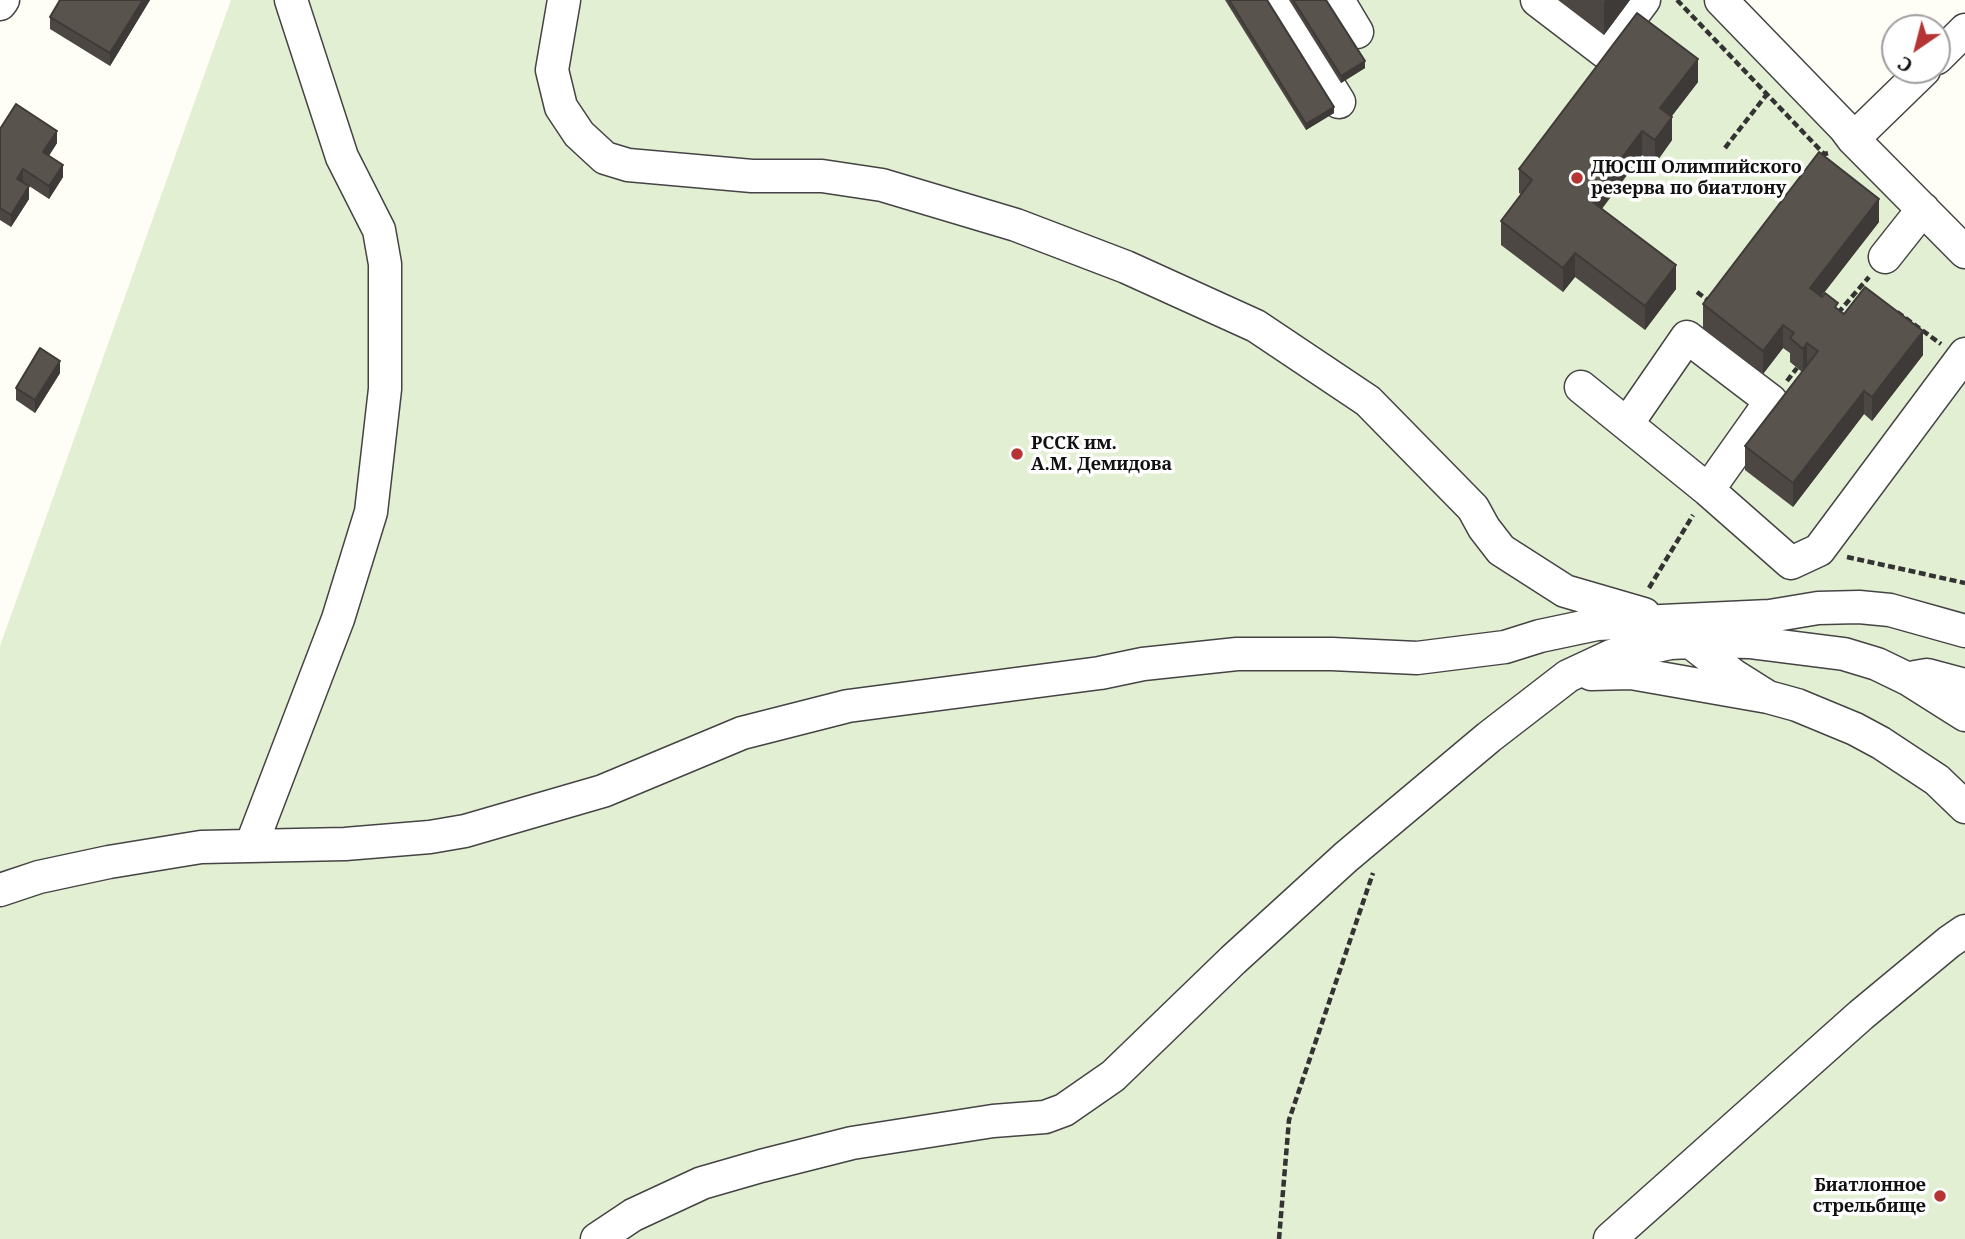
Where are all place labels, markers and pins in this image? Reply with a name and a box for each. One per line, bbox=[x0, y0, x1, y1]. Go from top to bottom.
place label: ДЮСШ Олимпийского резерва по биатлону bbox=[1591, 157, 1802, 200]
marker: ДЮСШ Олимпийского резерва по биатлону bbox=[1569, 170, 1585, 186]
place label: РССК им. А.М. Демидова bbox=[1031, 433, 1172, 476]
marker: РССК им. А.М. Демидова bbox=[1009, 446, 1025, 462]
place label: Биатлонное стрельбище bbox=[1813, 1175, 1926, 1218]
marker: Биатлонное стрельбище bbox=[1932, 1188, 1948, 1204]

